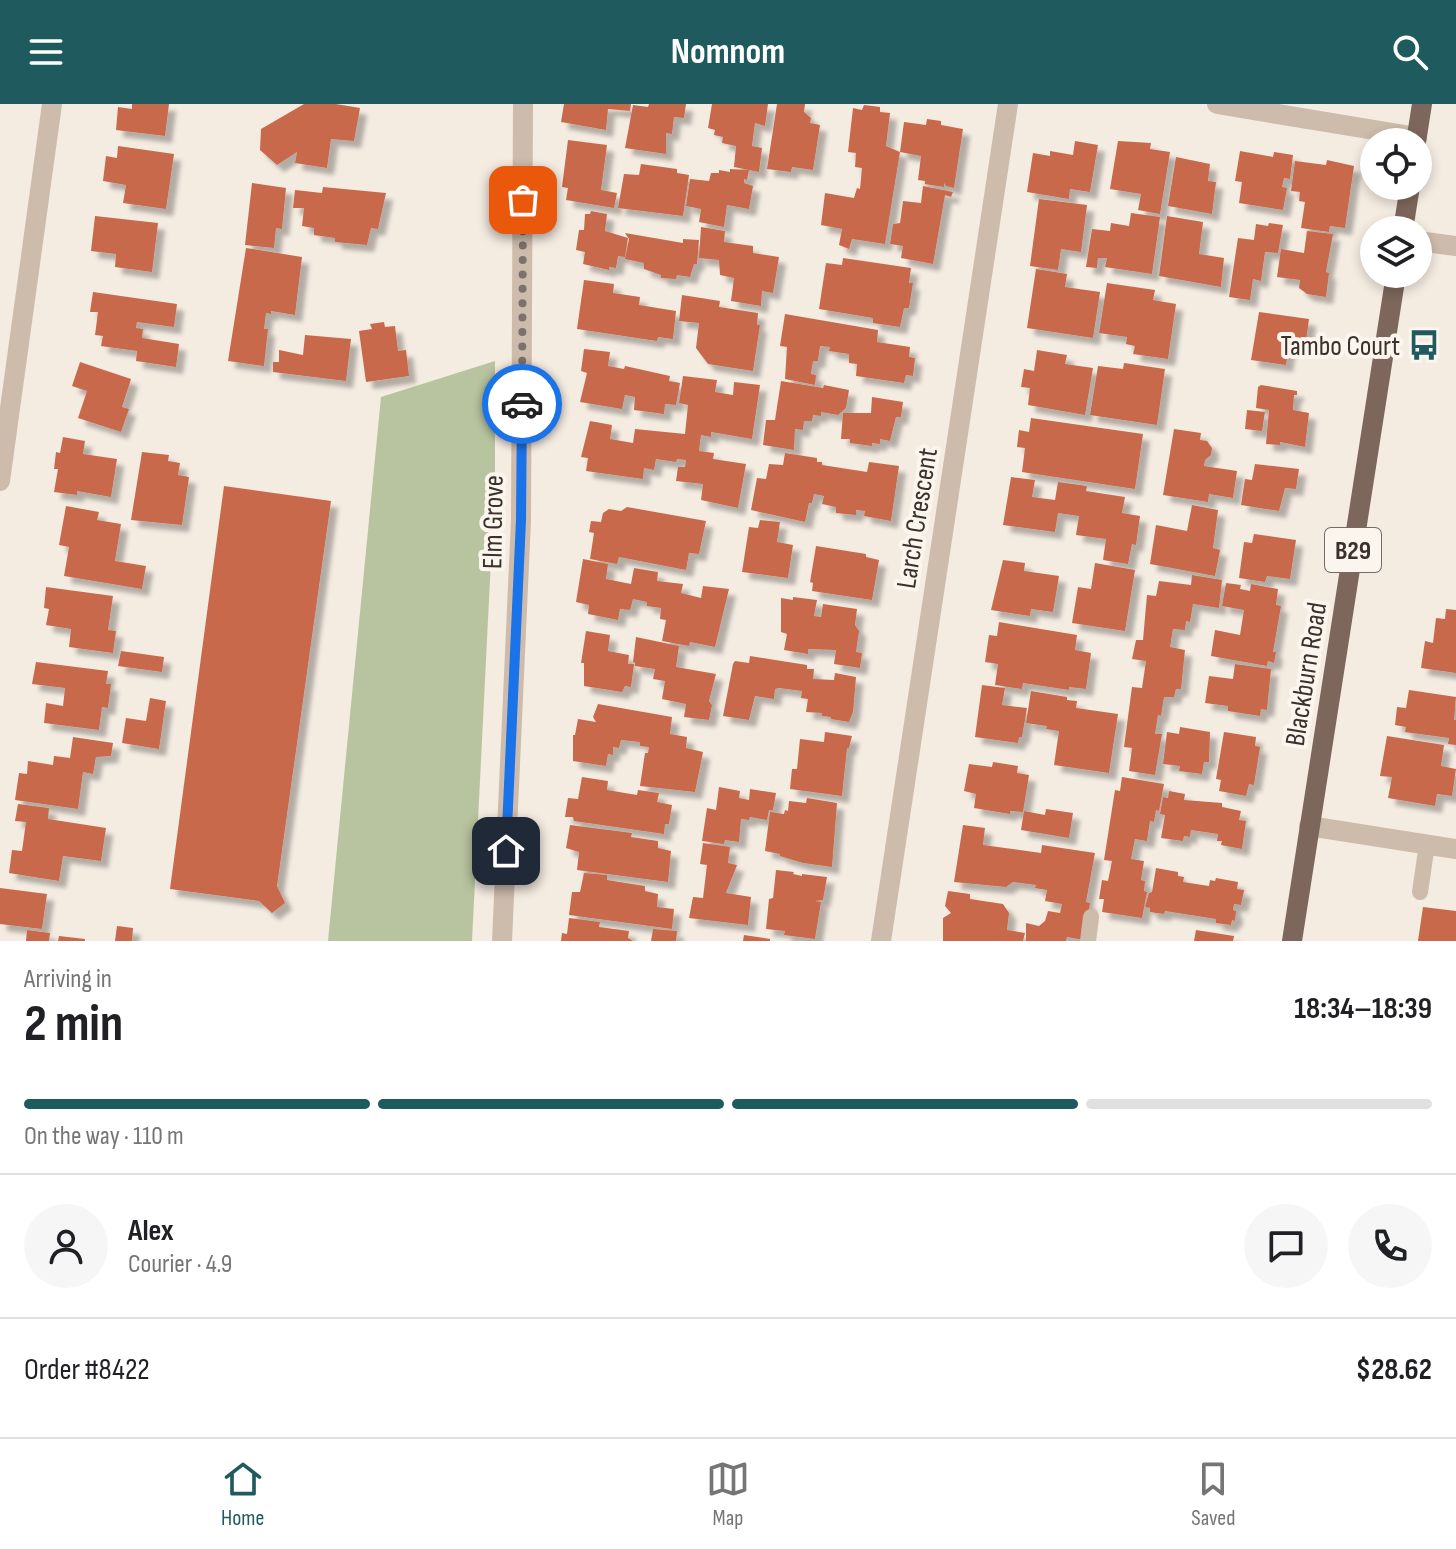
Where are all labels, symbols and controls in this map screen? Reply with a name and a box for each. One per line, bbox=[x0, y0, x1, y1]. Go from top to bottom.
icon: menu bbox=[24, 30, 68, 74]
icon: search bbox=[1388, 30, 1432, 74]
text: Nomnom bbox=[671, 31, 785, 74]
map controls bbox=[1360, 128, 1432, 288]
button: locate bbox=[1360, 128, 1432, 200]
pin bbox=[489, 166, 557, 234]
icon: bag bbox=[501, 178, 545, 222]
button: layers bbox=[1360, 216, 1432, 288]
bus stop icon: Tambo Court bbox=[1407, 328, 1441, 362]
place label: Tambo Court bbox=[1280, 330, 1400, 363]
courier bbox=[482, 364, 562, 444]
icon: car bbox=[500, 382, 544, 426]
street label: Larch Crescent bbox=[890, 446, 945, 591]
street label: Elm Grove bbox=[476, 475, 511, 569]
road number: B29 bbox=[1325, 528, 1381, 572]
street label: Blackburn Road bbox=[1279, 600, 1334, 748]
pin bbox=[472, 817, 540, 885]
icon: home bbox=[484, 829, 528, 873]
text: Arriving in bbox=[24, 964, 112, 995]
text: 18:34–18:39 bbox=[1294, 991, 1432, 1027]
text: 2 min bbox=[24, 993, 123, 1056]
text: On the way · 110 m bbox=[24, 1121, 184, 1152]
button: person bbox=[24, 1204, 108, 1288]
button: chat bbox=[1244, 1204, 1328, 1288]
button: phone bbox=[1348, 1204, 1432, 1288]
text: Alex bbox=[128, 1213, 174, 1249]
text: Courier · 4.9 bbox=[128, 1249, 232, 1280]
text: Order #8422 bbox=[24, 1352, 150, 1388]
text: $28.62 bbox=[1356, 1352, 1432, 1388]
tab: Home bbox=[221, 1457, 265, 1532]
tab: Map bbox=[706, 1457, 750, 1532]
tab: Saved bbox=[1191, 1457, 1235, 1532]

